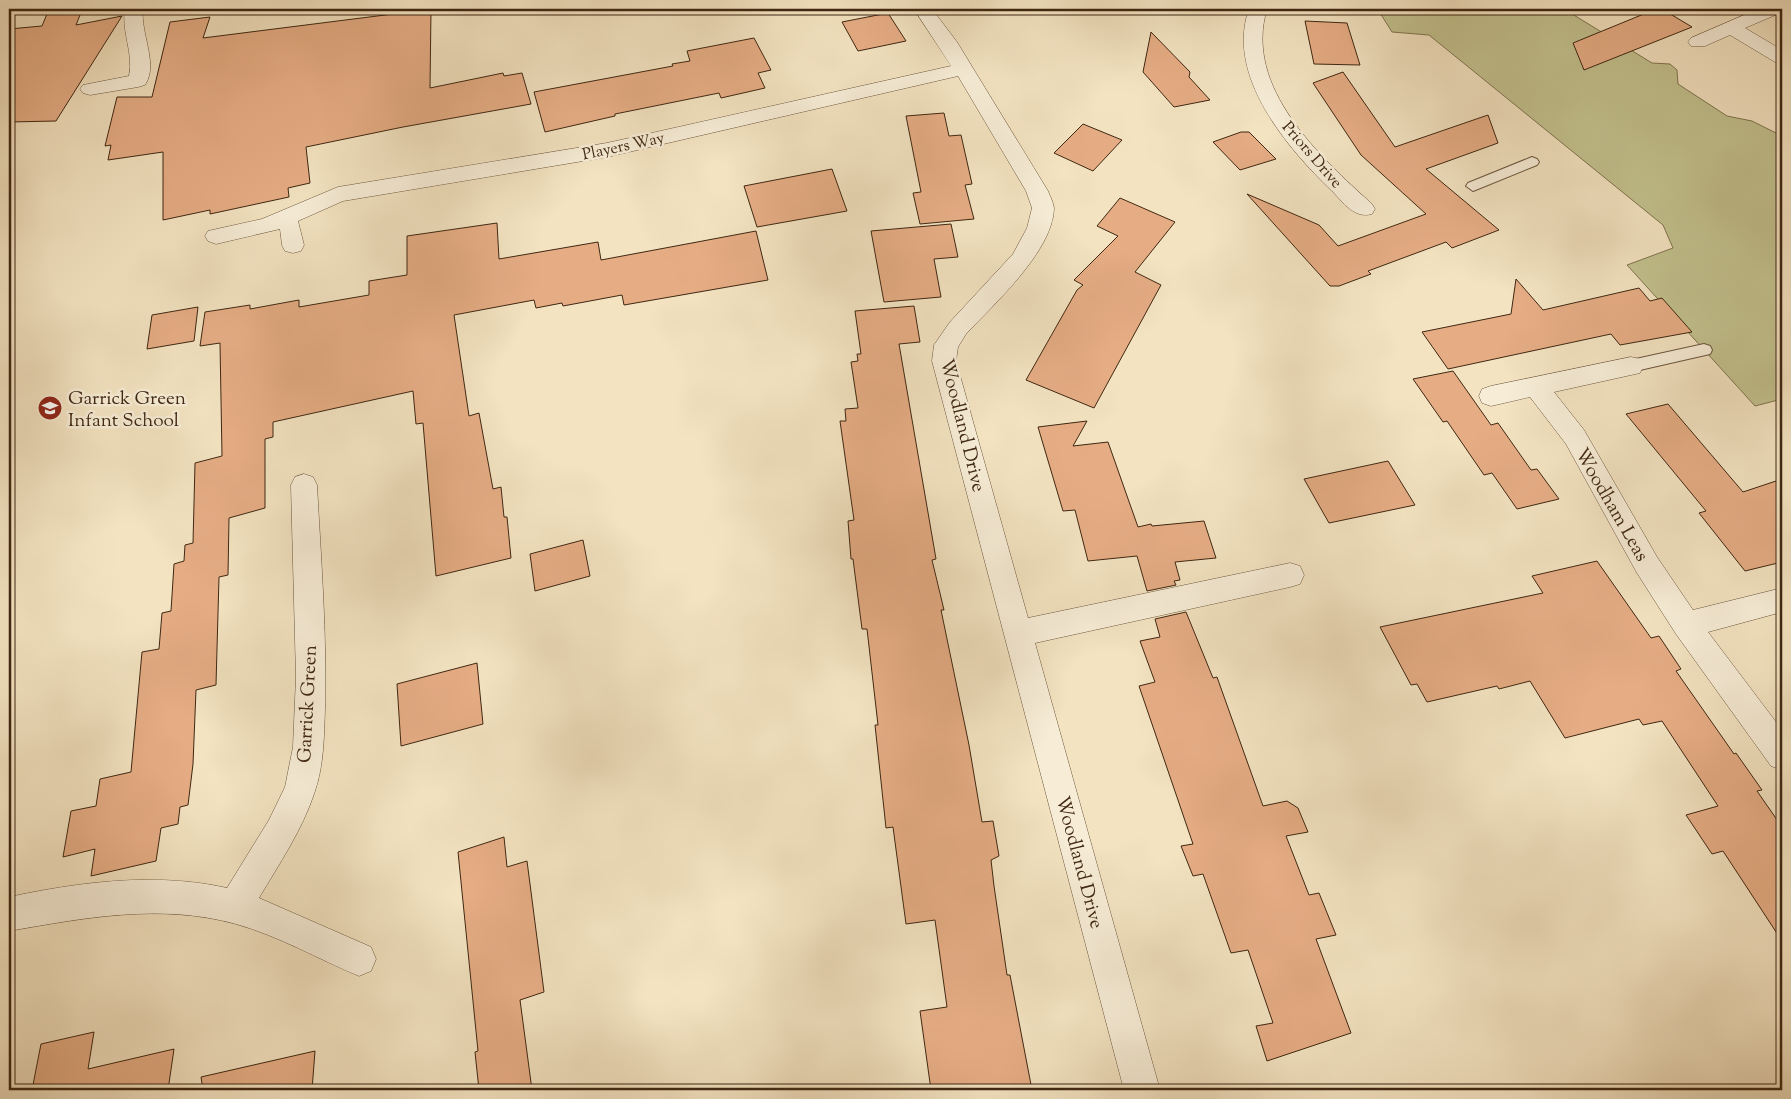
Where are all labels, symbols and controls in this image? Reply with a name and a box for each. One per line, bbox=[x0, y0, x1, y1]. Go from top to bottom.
street label: Priors Drive bbox=[1275, 117, 1347, 194]
street label: Players Way bbox=[580, 128, 667, 167]
street label: Woodland Drive bbox=[932, 356, 991, 495]
place label: Garrick Green Infant School bbox=[68, 386, 186, 435]
school or university icon: Garrick Green Infant School bbox=[37, 395, 63, 421]
street label: Woodham Leas bbox=[1567, 444, 1654, 567]
street label: Garrick Green bbox=[292, 644, 325, 764]
street label: Woodland Drive bbox=[1048, 793, 1109, 932]

